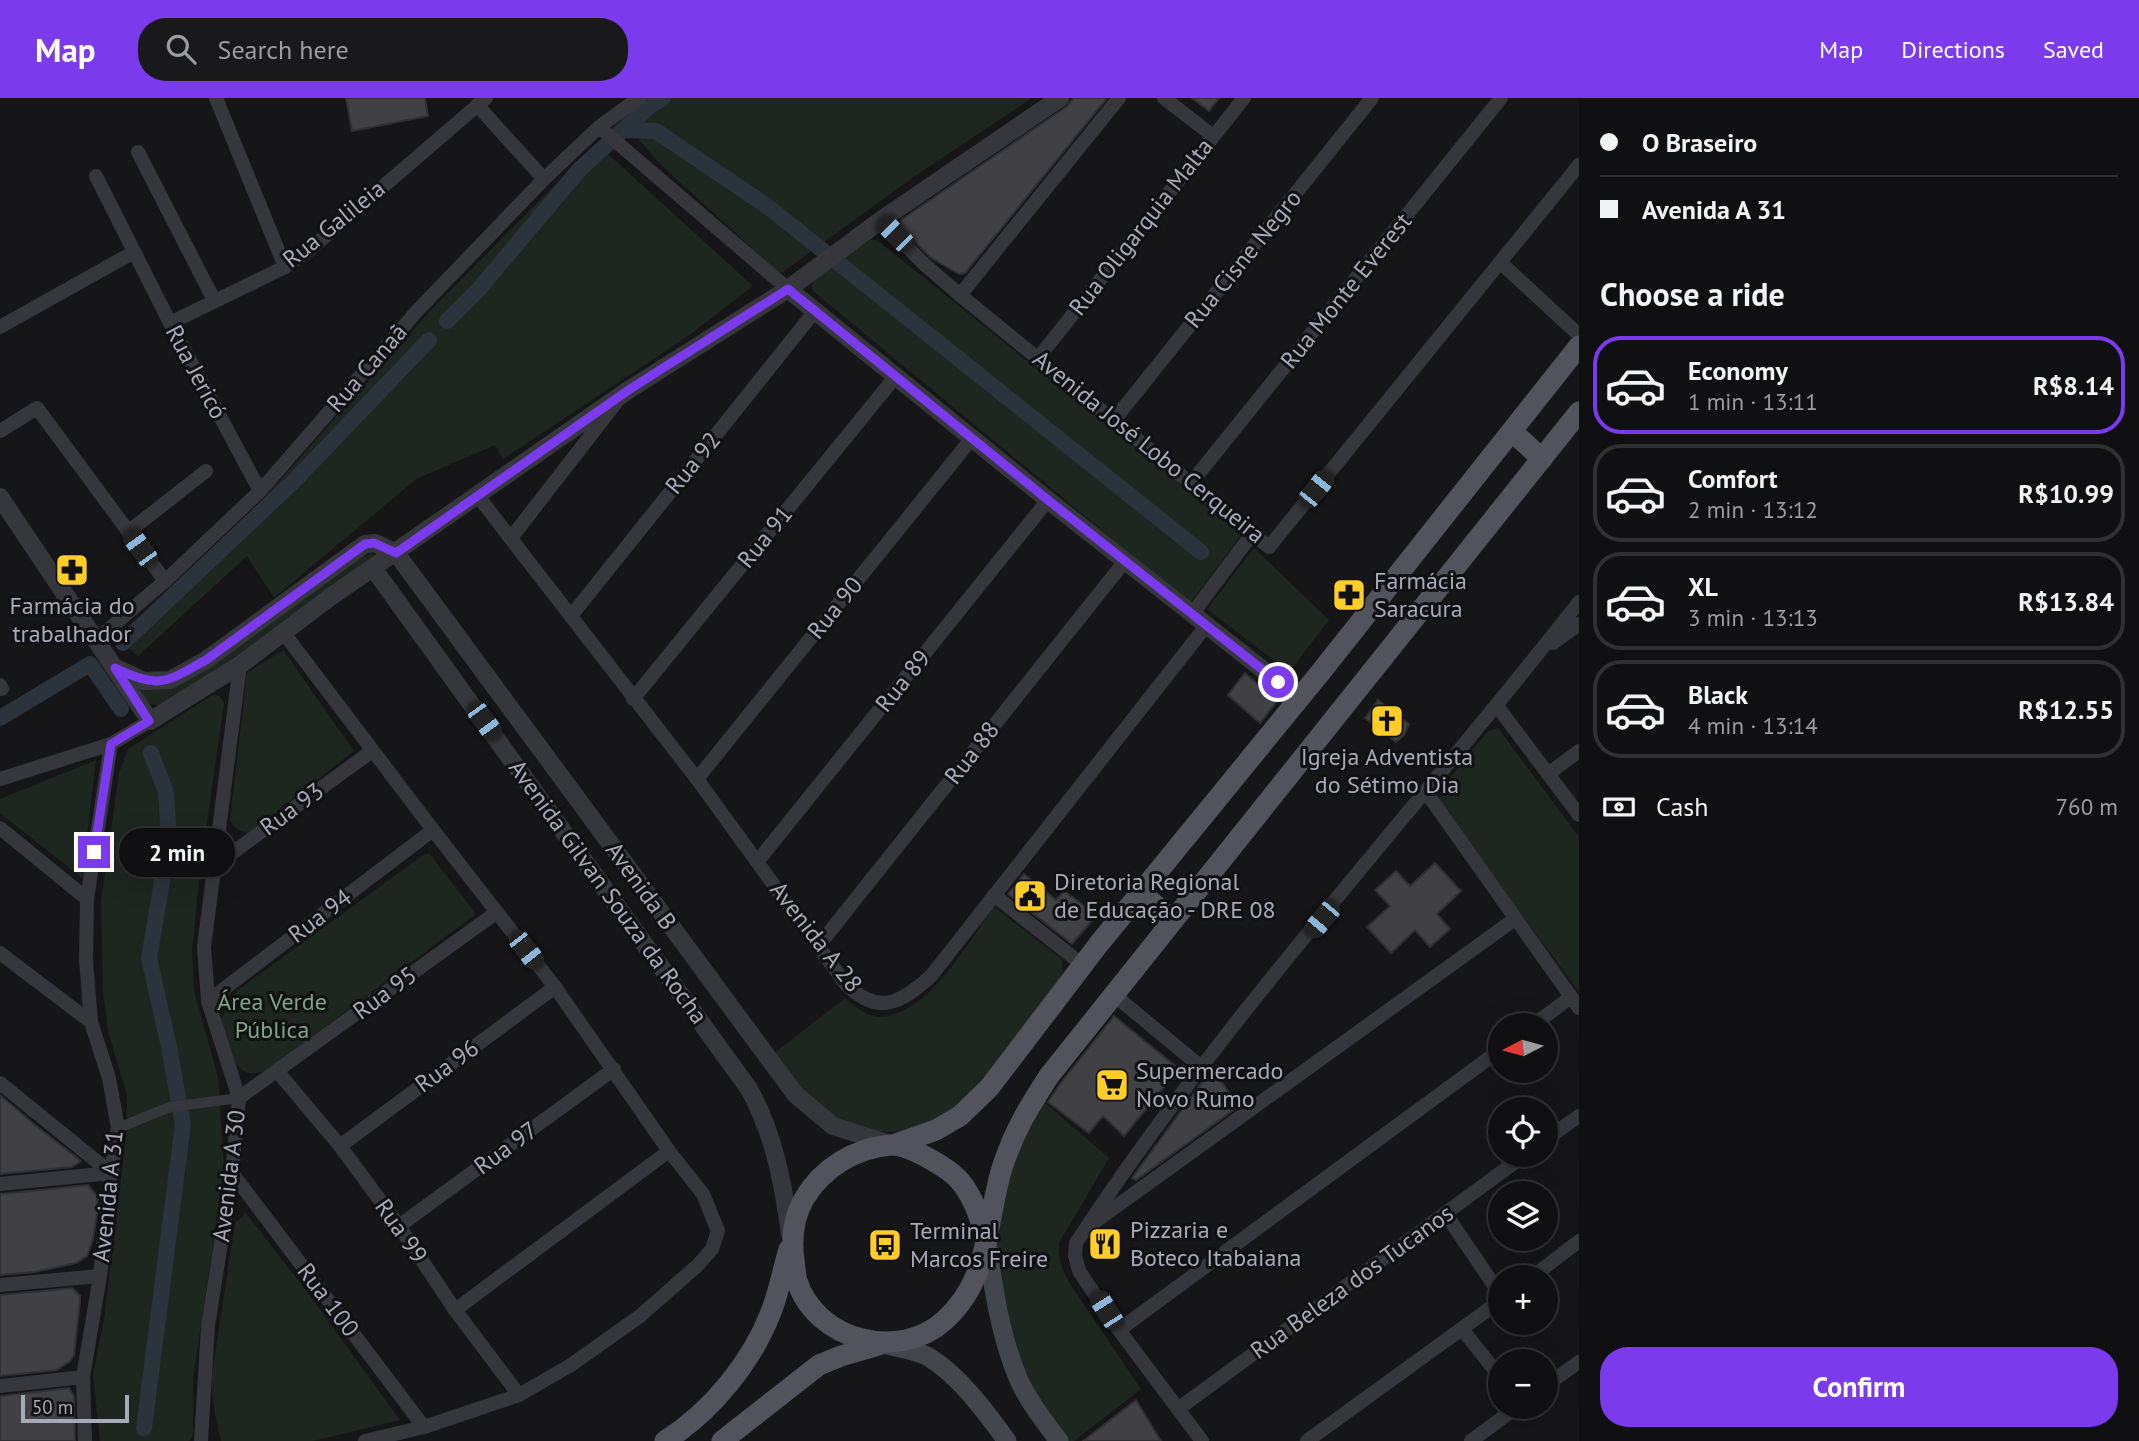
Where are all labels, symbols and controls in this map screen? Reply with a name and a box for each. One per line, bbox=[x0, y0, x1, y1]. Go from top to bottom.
search box bbox=[138, 18, 628, 81]
text: Map bbox=[35, 28, 96, 71]
icon: search bbox=[162, 30, 200, 68]
text: Search here bbox=[218, 33, 349, 66]
text: Map bbox=[1819, 34, 1863, 65]
text: Directions bbox=[1901, 34, 2005, 65]
text: Saved bbox=[2043, 34, 2104, 65]
text: O Braseiro bbox=[1642, 126, 1757, 159]
street label: Rua Oligarquia Malta bbox=[1062, 132, 1219, 322]
street label: Rua Galileia bbox=[276, 173, 391, 274]
street label: Rua Cisne Negro bbox=[1177, 183, 1308, 334]
text: Avenida A 31 bbox=[1642, 193, 1786, 226]
street label: Rua Monte Everest bbox=[1273, 206, 1418, 375]
car bbox=[873, 212, 918, 256]
text: Choose a ride bbox=[1600, 273, 1785, 315]
street label: Rua Canaã bbox=[320, 317, 414, 418]
street label: Rua Jericó bbox=[159, 319, 234, 424]
street label: Avenida José Lobo Cerqueira bbox=[1027, 343, 1272, 550]
icon: car bbox=[1604, 354, 1667, 417]
text: Economy bbox=[1688, 354, 1788, 387]
text: R$8.14 bbox=[2033, 369, 2114, 402]
text: 1 min · 13:11 bbox=[1688, 387, 1818, 416]
street label: Rua 92 bbox=[658, 425, 727, 500]
icon: car bbox=[1604, 462, 1667, 525]
text: Comfort bbox=[1688, 462, 1778, 495]
car bbox=[1295, 466, 1338, 512]
text: R$10.99 bbox=[2018, 477, 2114, 510]
text: 2 min · 13:12 bbox=[1688, 495, 1818, 524]
street label: Rua 91 bbox=[730, 499, 799, 574]
car bbox=[120, 525, 161, 571]
pharmacy icon: Farmácia do trabalhador bbox=[53, 551, 91, 589]
place label: Farmácia Saracura bbox=[1374, 565, 1467, 624]
street label: Rua 90 bbox=[800, 570, 869, 645]
icon: car bbox=[1604, 570, 1667, 633]
text: XL bbox=[1688, 570, 1718, 603]
pharmacy icon: Farmácia Saracura bbox=[1330, 576, 1368, 614]
text: R$13.84 bbox=[2018, 585, 2114, 618]
place label: Farmácia do trabalhador bbox=[9, 590, 135, 649]
text: 3 min · 13:13 bbox=[1688, 603, 1818, 632]
street label: Rua 89 bbox=[868, 643, 937, 718]
route start bbox=[1262, 666, 1294, 698]
icon: car bbox=[1604, 678, 1667, 741]
text: Black bbox=[1688, 678, 1748, 711]
text: R$12.55 bbox=[2018, 693, 2114, 726]
car bbox=[464, 698, 505, 744]
church icon: Igreja Adventista do Sétimo Dia bbox=[1368, 702, 1406, 740]
text: 4 min · 13:14 bbox=[1688, 711, 1818, 740]
street label: Rua 88 bbox=[937, 715, 1006, 790]
place label: Igreja Adventista do Sétimo Dia bbox=[1301, 741, 1473, 800]
street label: Avenida Gilvan Souza da Rocha bbox=[502, 753, 715, 1030]
street label: Rua 93 bbox=[254, 775, 330, 842]
icon: cash bbox=[1600, 788, 1638, 826]
text: Cash bbox=[1656, 790, 1708, 823]
text: 760 m bbox=[2056, 792, 2118, 821]
callout: 2 min bbox=[119, 828, 234, 876]
route end bbox=[78, 836, 110, 868]
street label: Avenida B bbox=[599, 836, 684, 936]
text: 2 min bbox=[149, 838, 205, 867]
place label: Diretoria Regional de Educação - DRE 08 bbox=[1054, 866, 1276, 925]
street label: Avenida A 28 bbox=[763, 875, 869, 998]
public building icon: Diretoria Regional de Educação - DRE 08 bbox=[1011, 877, 1049, 915]
street label: Rua 94 bbox=[282, 882, 358, 949]
car bbox=[1301, 896, 1344, 942]
car bbox=[505, 927, 548, 973]
street label: Rua 95 bbox=[347, 959, 423, 1026]
park label: Área Verde Pública bbox=[217, 986, 327, 1045]
north arrow bbox=[1488, 1013, 1558, 1083]
map controls bbox=[1488, 1013, 1558, 1419]
street label: Rua 96 bbox=[409, 1032, 485, 1099]
place label: Supermercado Novo Rumo bbox=[1136, 1055, 1283, 1114]
supermarket icon: Supermercado Novo Rumo bbox=[1093, 1066, 1131, 1104]
button: locate bbox=[1488, 1097, 1558, 1167]
street label: Avenida A 30 bbox=[205, 1108, 252, 1244]
street label: Rua 97 bbox=[468, 1114, 544, 1181]
street label: Avenida A 31 bbox=[85, 1129, 130, 1263]
button: layers bbox=[1488, 1181, 1558, 1251]
street label: Rua 99 bbox=[368, 1193, 435, 1269]
street label: Rua Beleza dos Tucanos bbox=[1244, 1197, 1459, 1366]
place label: Pizzaria e Boteco Itabaiana bbox=[1130, 1214, 1301, 1273]
place label: Terminal Marcos Freire bbox=[910, 1215, 1048, 1274]
restaurant icon: Pizzaria e Boteco Itabaiana bbox=[1086, 1225, 1124, 1263]
bus stop icon: Terminal Marcos Freire bbox=[866, 1226, 904, 1264]
street label: Rua 100 bbox=[291, 1257, 366, 1343]
button: + bbox=[1488, 1265, 1558, 1335]
car bbox=[1086, 1287, 1127, 1333]
button: Confirm bbox=[1600, 1347, 2118, 1427]
button: − bbox=[1488, 1349, 1558, 1419]
scale bar bbox=[21, 1392, 130, 1424]
text: 50 m bbox=[32, 1395, 73, 1419]

